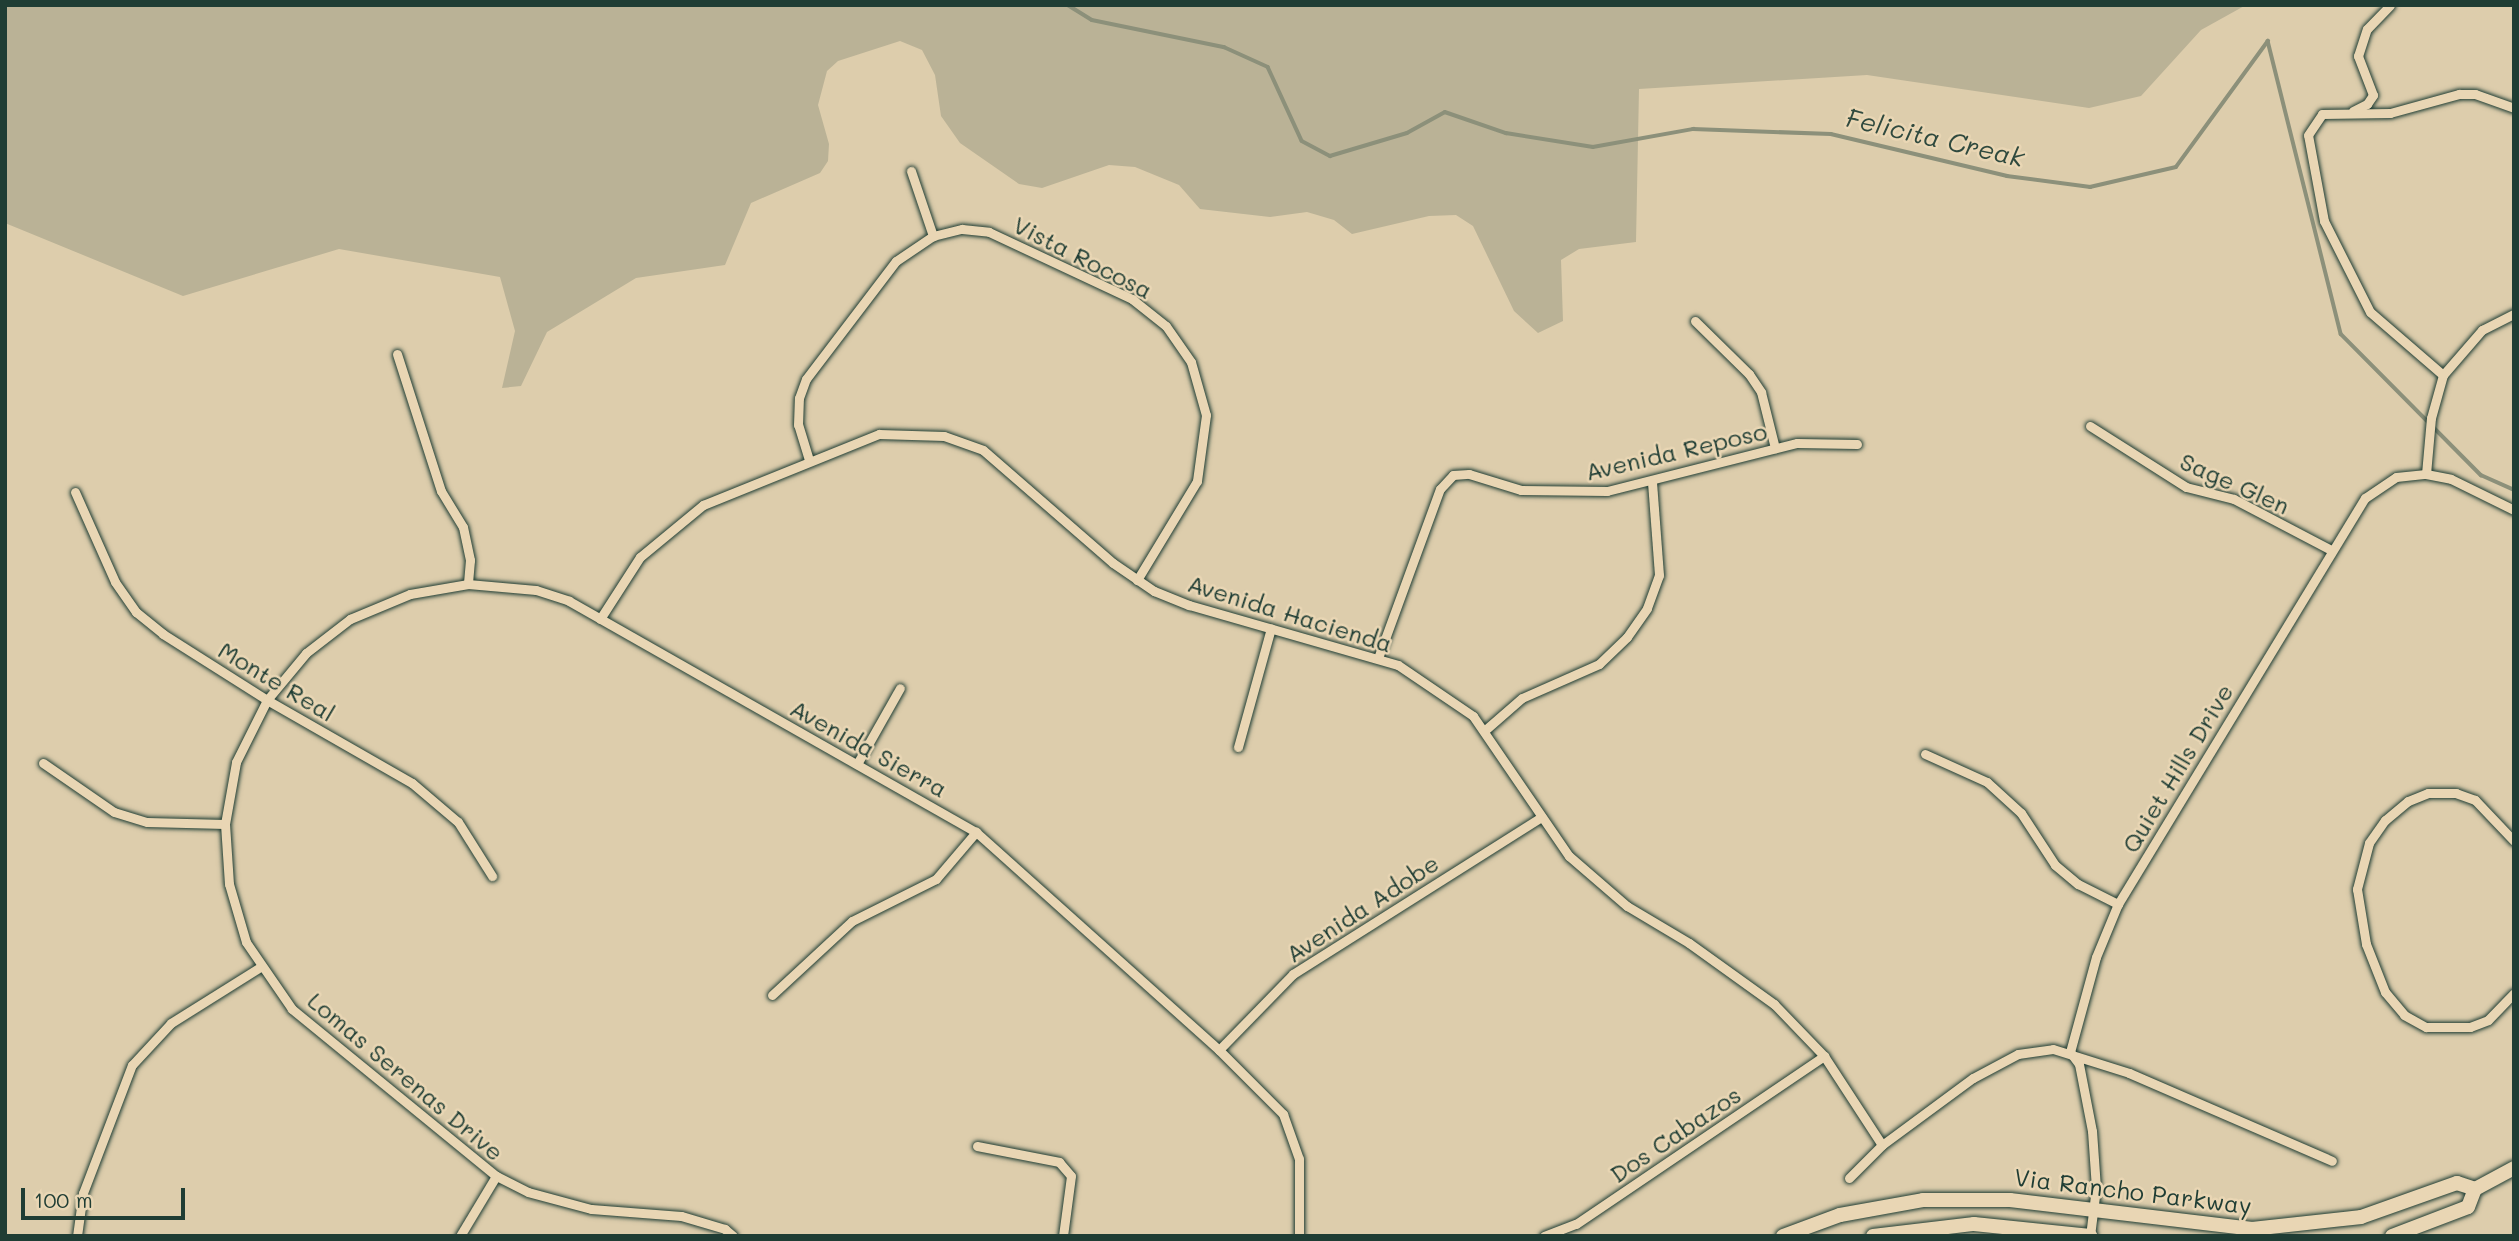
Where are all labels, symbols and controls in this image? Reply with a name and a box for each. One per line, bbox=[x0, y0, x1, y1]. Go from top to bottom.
water label: Felicita Creak bbox=[1843, 102, 2027, 174]
street label: Vista Rocosa bbox=[1009, 210, 1157, 304]
street label: Avenida Reposo bbox=[1582, 416, 1770, 486]
street label: Sage Glen bbox=[2176, 446, 2294, 520]
street label: Avenida Hacienda bbox=[1184, 568, 1396, 658]
street label: Monte Real bbox=[213, 635, 341, 727]
street label: Quiet Hills Drive bbox=[2115, 678, 2239, 858]
street label: Avenida Sierra bbox=[785, 693, 953, 803]
street label: Avenida Adobe bbox=[1280, 848, 1444, 968]
street label: Lomas Serenas Drive bbox=[302, 986, 510, 1166]
street label: Dos Cabazos bbox=[1604, 1080, 1746, 1188]
street label: Via Rancho Parkway bbox=[2013, 1162, 2253, 1220]
scale bar bbox=[24, 1174, 189, 1218]
text: 100 m bbox=[34, 1186, 93, 1213]

